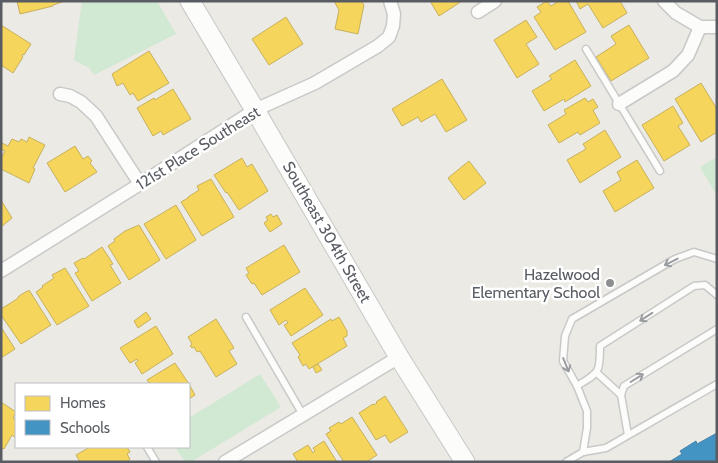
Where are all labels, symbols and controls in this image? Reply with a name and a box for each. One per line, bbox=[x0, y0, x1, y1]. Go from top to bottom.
street label: 121st Place Southeast bbox=[133, 102, 264, 194]
street label: Southeast 304th Street bbox=[279, 158, 376, 307]
one-way arrow bbox=[664, 257, 679, 267]
place label: Hazelwood Elementary School bbox=[472, 265, 600, 302]
marker: Hazelwood Elementary School bbox=[604, 277, 616, 289]
one-way arrow bbox=[639, 312, 653, 322]
one-way arrow bbox=[562, 357, 572, 372]
one-way arrow bbox=[630, 373, 644, 383]
legend bbox=[15, 383, 190, 448]
text: Homes bbox=[60, 394, 106, 412]
text: Schools bbox=[60, 419, 110, 437]

